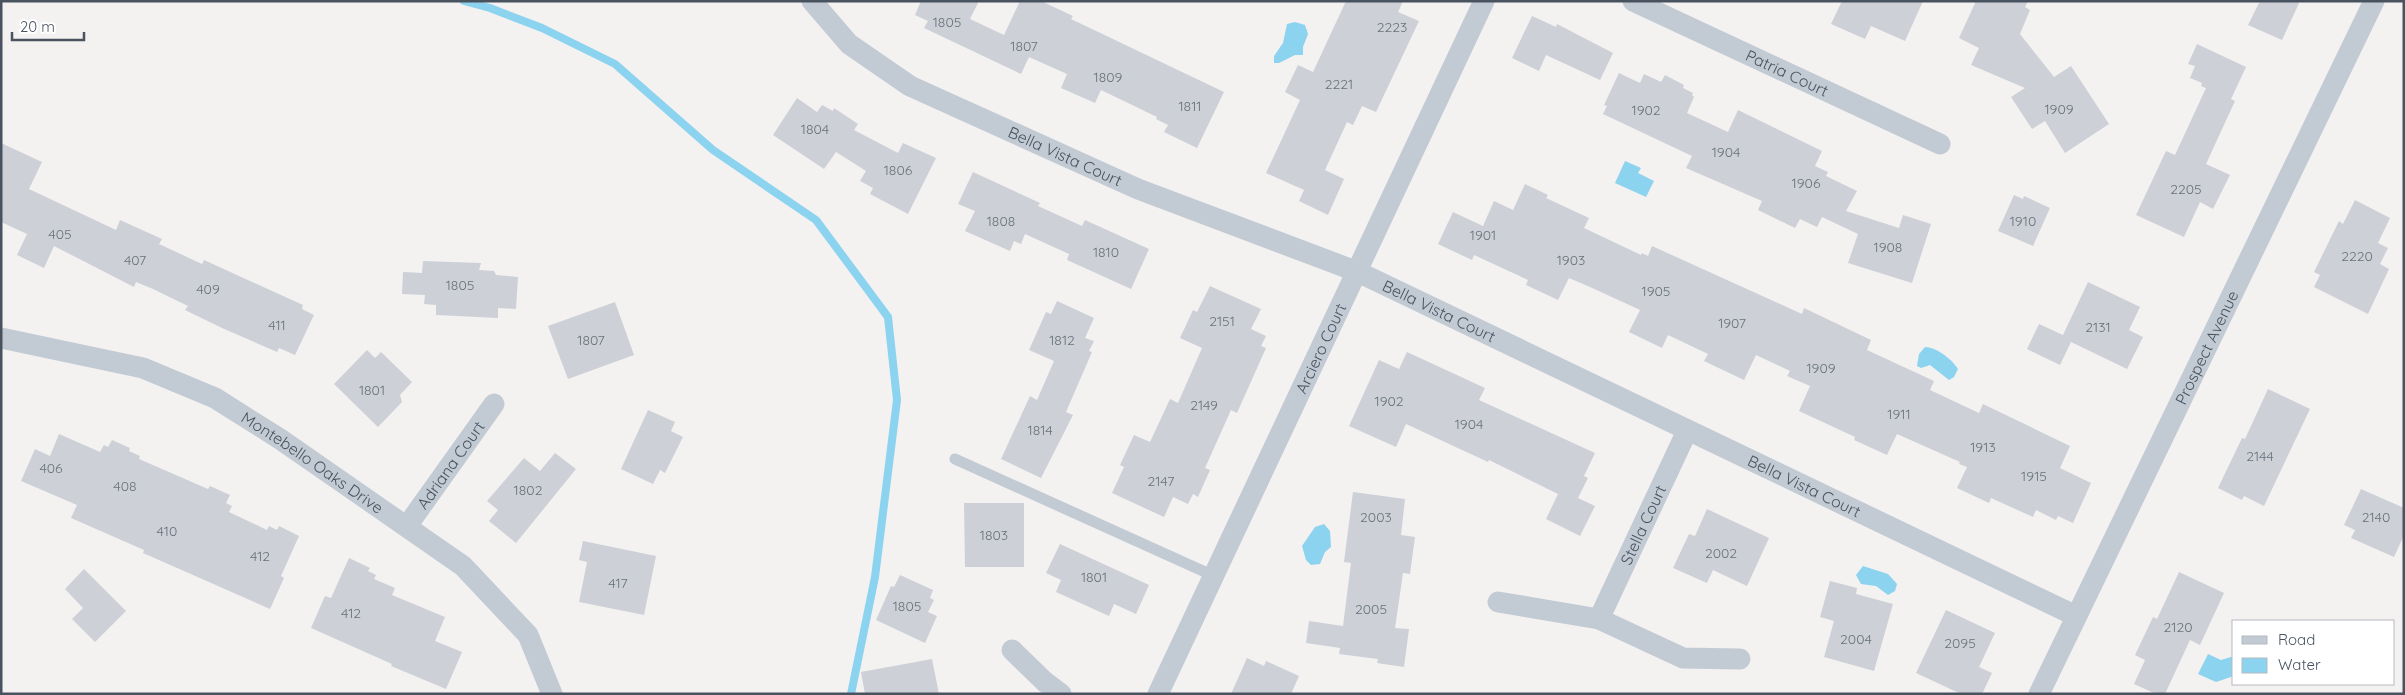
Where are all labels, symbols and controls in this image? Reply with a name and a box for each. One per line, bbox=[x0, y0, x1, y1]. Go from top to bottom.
scale bar bbox=[12, 10, 85, 42]
house number: 1805 bbox=[933, 13, 961, 31]
text: 20 m bbox=[20, 17, 55, 36]
house number: 2223 bbox=[1377, 18, 1407, 36]
house number: 1807 bbox=[1010, 37, 1038, 55]
street label: Patria Court bbox=[1742, 45, 1832, 101]
house number: 1809 bbox=[1094, 68, 1123, 86]
house number: 2221 bbox=[1325, 75, 1353, 93]
house number: 1811 bbox=[1178, 97, 1202, 115]
house number: 1909 bbox=[2044, 100, 2074, 118]
house number: 1902 bbox=[1631, 101, 1661, 119]
house number: 1804 bbox=[801, 120, 829, 138]
street label: Bella Vista Court bbox=[1005, 122, 1125, 190]
house number: 1904 bbox=[1712, 143, 1740, 161]
house number: 1806 bbox=[884, 161, 913, 179]
house number: 1906 bbox=[1792, 174, 1821, 192]
house number: 2205 bbox=[2170, 180, 2202, 198]
house number: 1808 bbox=[987, 212, 1015, 230]
house number: 1910 bbox=[2010, 212, 2036, 230]
house number: 405 bbox=[48, 225, 72, 243]
house number: 1901 bbox=[1470, 226, 1496, 244]
house number: 1908 bbox=[1874, 238, 1902, 256]
house number: 1810 bbox=[1093, 243, 1119, 261]
house number: 2220 bbox=[2341, 247, 2373, 265]
house number: 407 bbox=[124, 251, 146, 269]
house number: 1903 bbox=[1557, 251, 1585, 269]
street label: Bella Vista Court bbox=[1379, 275, 1499, 346]
house number: 1805 bbox=[446, 276, 474, 294]
house number: 409 bbox=[196, 280, 220, 298]
house number: 1905 bbox=[1642, 282, 1670, 300]
street label: Prospect Avenue bbox=[2171, 287, 2243, 408]
street label: Arciero Court bbox=[1291, 300, 1350, 397]
house number: 2151 bbox=[1209, 312, 1235, 330]
house number: 1907 bbox=[1718, 314, 1746, 332]
house number: 411 bbox=[268, 316, 286, 334]
house number: 2131 bbox=[2085, 318, 2111, 336]
house number: 1807 bbox=[577, 331, 605, 349]
house number: 1812 bbox=[1049, 331, 1075, 349]
house number: 1909 bbox=[1806, 359, 1836, 377]
house number: 1801 bbox=[359, 381, 385, 399]
house number: 1902 bbox=[1374, 392, 1404, 410]
house number: 2149 bbox=[1190, 396, 1218, 414]
house number: 1911 bbox=[1887, 405, 1911, 423]
street label: Montebello Oaks Drive bbox=[238, 407, 387, 518]
house number: 1904 bbox=[1455, 415, 1483, 433]
street label: Adriana Court bbox=[412, 417, 489, 513]
house number: 1814 bbox=[1027, 421, 1053, 439]
house number: 1913 bbox=[1970, 438, 1996, 456]
house number: 2144 bbox=[2246, 447, 2274, 465]
street label: Bella Vista Court bbox=[1745, 450, 1864, 521]
house number: 406 bbox=[39, 459, 63, 477]
house number: 1915 bbox=[2021, 467, 2047, 485]
house number: 2147 bbox=[1148, 472, 1174, 490]
house number: 408 bbox=[113, 477, 137, 495]
house number: 1802 bbox=[514, 481, 543, 499]
street label: Stella Court bbox=[1616, 482, 1670, 568]
house number: 2003 bbox=[1360, 508, 1392, 526]
house number: 2140 bbox=[2362, 508, 2390, 526]
house number: 410 bbox=[157, 522, 177, 540]
house number: 1803 bbox=[980, 526, 1008, 544]
house number: 2002 bbox=[1705, 544, 1737, 562]
house number: 412 bbox=[250, 547, 270, 565]
house number: 1801 bbox=[1081, 568, 1107, 586]
house number: 417 bbox=[608, 574, 628, 592]
house number: 1805 bbox=[893, 597, 921, 615]
house number: 2005 bbox=[1355, 600, 1387, 618]
house number: 412 bbox=[341, 604, 361, 622]
house number: 2120 bbox=[2163, 618, 2193, 636]
legend bbox=[2232, 620, 2395, 685]
house number: 2004 bbox=[1840, 630, 1872, 648]
text: Road bbox=[2278, 630, 2315, 649]
house number: 2095 bbox=[1944, 634, 1976, 652]
text: Water bbox=[2278, 655, 2321, 674]

